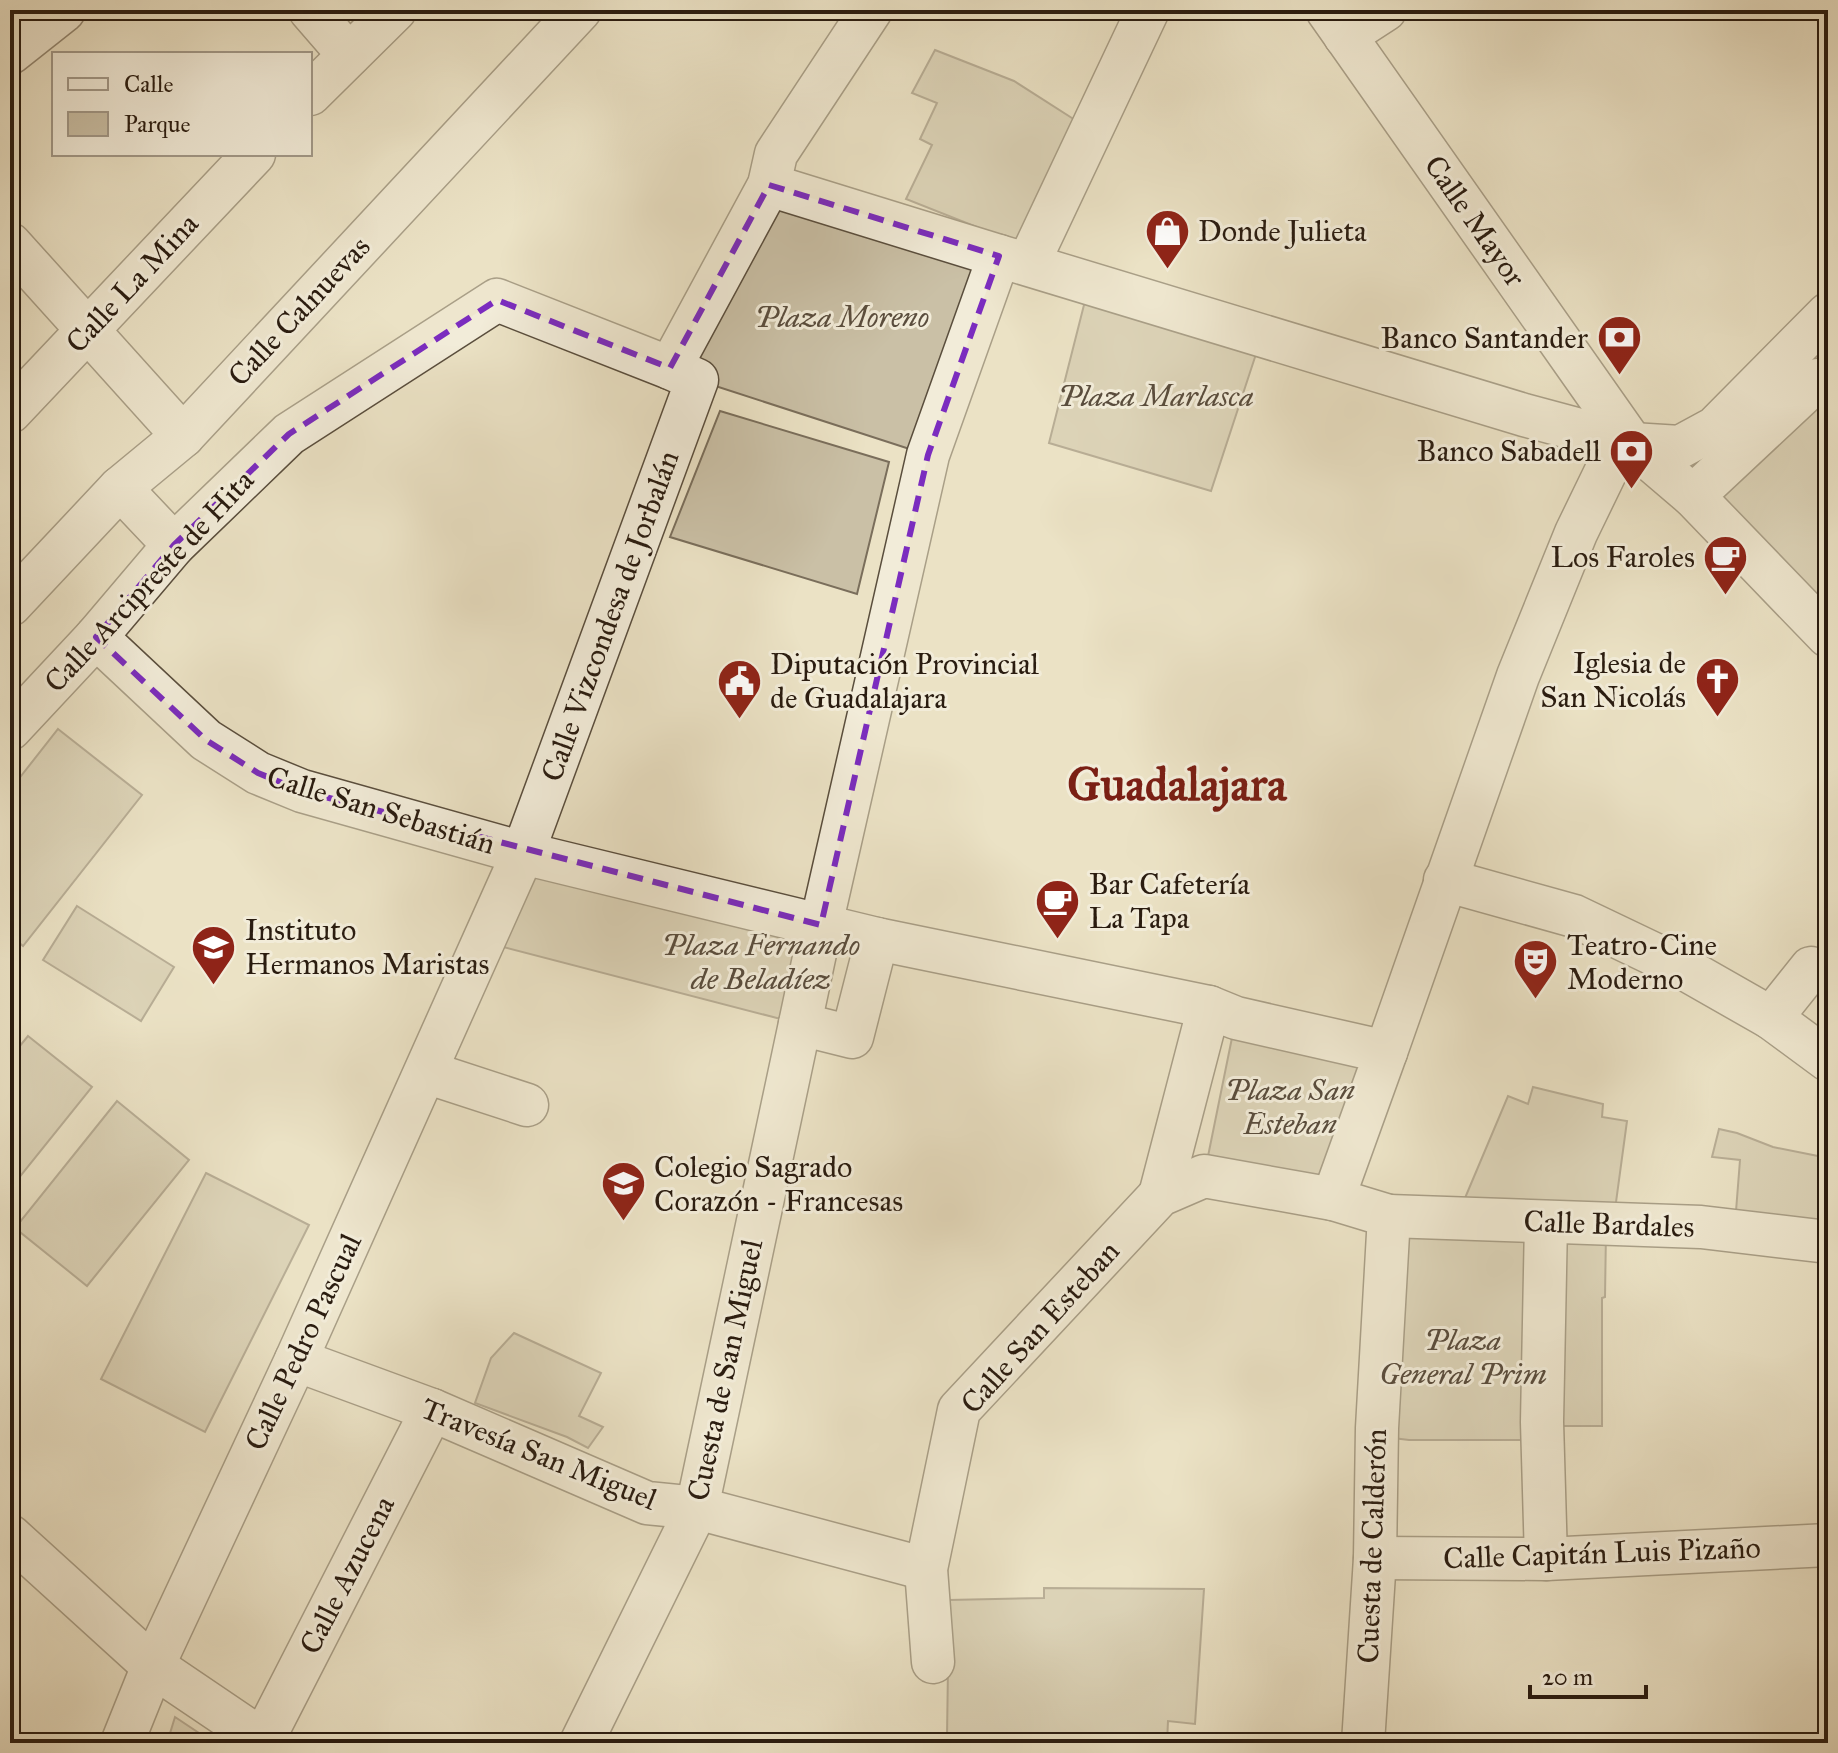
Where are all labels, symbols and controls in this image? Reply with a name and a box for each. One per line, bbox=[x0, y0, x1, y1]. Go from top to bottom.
legend bbox=[52, 52, 312, 156]
text: Calle bbox=[124, 69, 173, 99]
text: Parque bbox=[124, 109, 191, 139]
street label: Calle Mayor bbox=[1417, 149, 1534, 294]
street label: Calle La Mina bbox=[58, 206, 206, 360]
shop icon: Donde Julieta bbox=[1143, 207, 1191, 270]
place label: Donde Julieta bbox=[1198, 213, 1367, 249]
street label: Calle Calnuevas bbox=[220, 229, 378, 393]
park label: Plaza Moreno bbox=[755, 299, 929, 335]
bank icon: Banco Santander bbox=[1595, 314, 1643, 377]
place label: Banco Santander bbox=[1380, 320, 1589, 356]
park label: Plaza Marlasca bbox=[1058, 378, 1254, 414]
bank icon: Banco Sabadell bbox=[1608, 427, 1656, 490]
place label: Banco Sabadell bbox=[1417, 433, 1602, 469]
street label: Calle Vizcondesa de Jorbalán bbox=[533, 446, 687, 786]
street label: Calle Arcipreste de Hita bbox=[37, 462, 262, 700]
cafe icon: Los Faroles bbox=[1702, 533, 1750, 596]
place label: Los Faroles bbox=[1551, 539, 1695, 575]
place label: Iglesia de San Nicolás bbox=[1540, 645, 1686, 715]
place label: Diputación Provincial de Guadalajara bbox=[770, 646, 1040, 716]
church icon: Iglesia de San Nicolás bbox=[1693, 656, 1741, 719]
public building icon: Diputación Provincial de Guadalajara bbox=[715, 657, 763, 720]
district label: Guadalajara bbox=[1067, 756, 1288, 813]
street label: Calle San Sebastián bbox=[263, 758, 499, 862]
place label: Bar Cafetería La Tapa bbox=[1089, 866, 1250, 936]
cafe icon: Bar Cafetería La Tapa bbox=[1034, 877, 1082, 940]
place label: Instituto Hermanos Maristas bbox=[245, 912, 490, 982]
school or university icon: Instituto Hermanos Maristas bbox=[190, 923, 238, 986]
park label: Plaza Fernando de Beladíez bbox=[662, 927, 860, 997]
place label: Teatro-Cine Moderno bbox=[1567, 927, 1717, 997]
theatre icon: Teatro-Cine Moderno bbox=[1512, 938, 1560, 1001]
park label: Plaza San Esteban bbox=[1225, 1072, 1355, 1142]
place label: Colegio Sagrado Corazón - Francesas bbox=[654, 1149, 903, 1219]
school or university icon: Colegio Sagrado Corazón - Francesas bbox=[599, 1160, 647, 1223]
street label: Calle Bardales bbox=[1523, 1203, 1695, 1245]
street label: Calle Pedro Pascual bbox=[237, 1227, 369, 1456]
street label: Calle San Esteban bbox=[953, 1233, 1127, 1421]
street label: Cuesta de San Miguel bbox=[680, 1235, 770, 1504]
park label: Plaza General Prim bbox=[1379, 1322, 1547, 1392]
street label: Travesía San Miguel bbox=[416, 1390, 663, 1518]
street label: Cuesta de Calderón bbox=[1350, 1428, 1394, 1664]
street label: Calle Azucena bbox=[292, 1490, 402, 1660]
street label: Calle Capitán Luis Pizaño bbox=[1443, 1529, 1761, 1577]
scale bar bbox=[1530, 1649, 1646, 1699]
text: 20 m bbox=[1542, 1662, 1593, 1692]

